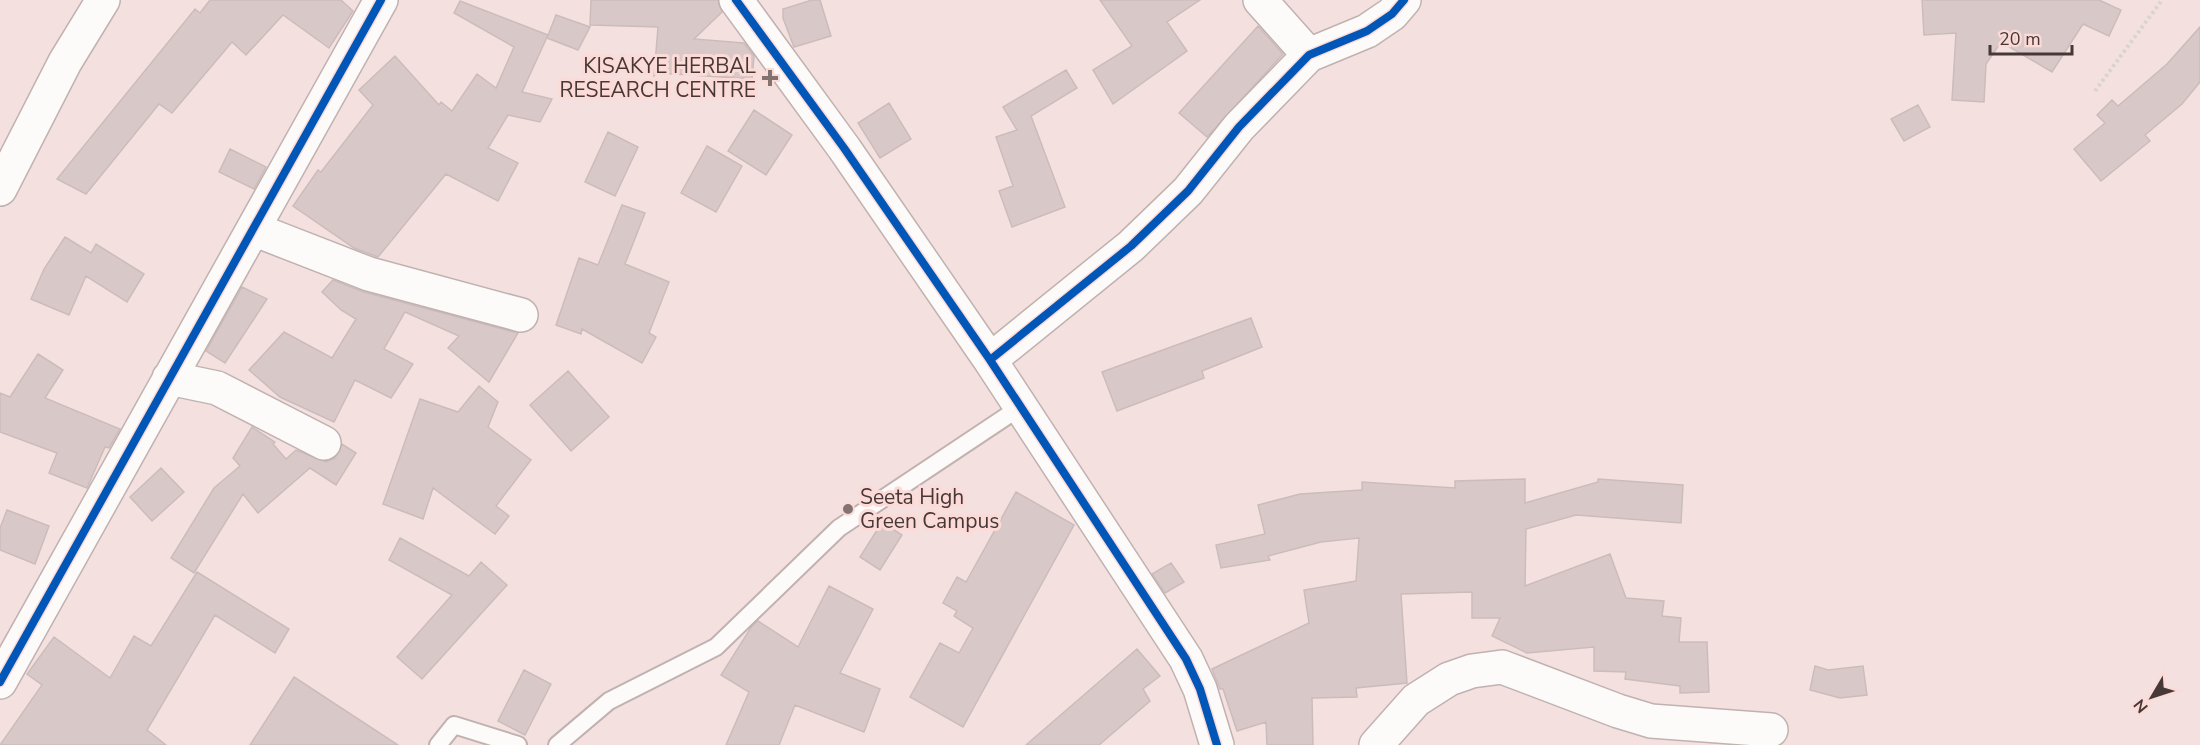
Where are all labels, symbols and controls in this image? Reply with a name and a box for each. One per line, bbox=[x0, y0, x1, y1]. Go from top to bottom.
scale bar bbox=[1990, 18, 2072, 56]
text: 20 m bbox=[1999, 27, 2041, 51]
place label: KISAKYE HERBAL RESEARCH CENTRE bbox=[559, 52, 757, 104]
marker: KISAKYE HERBAL RESEARCH CENTRE bbox=[761, 69, 779, 87]
place label: Seeta High Green Campus bbox=[860, 483, 999, 535]
marker: Seeta High Green Campus bbox=[841, 502, 855, 516]
north arrow bbox=[2122, 667, 2182, 727]
text: N bbox=[2129, 694, 2153, 717]

